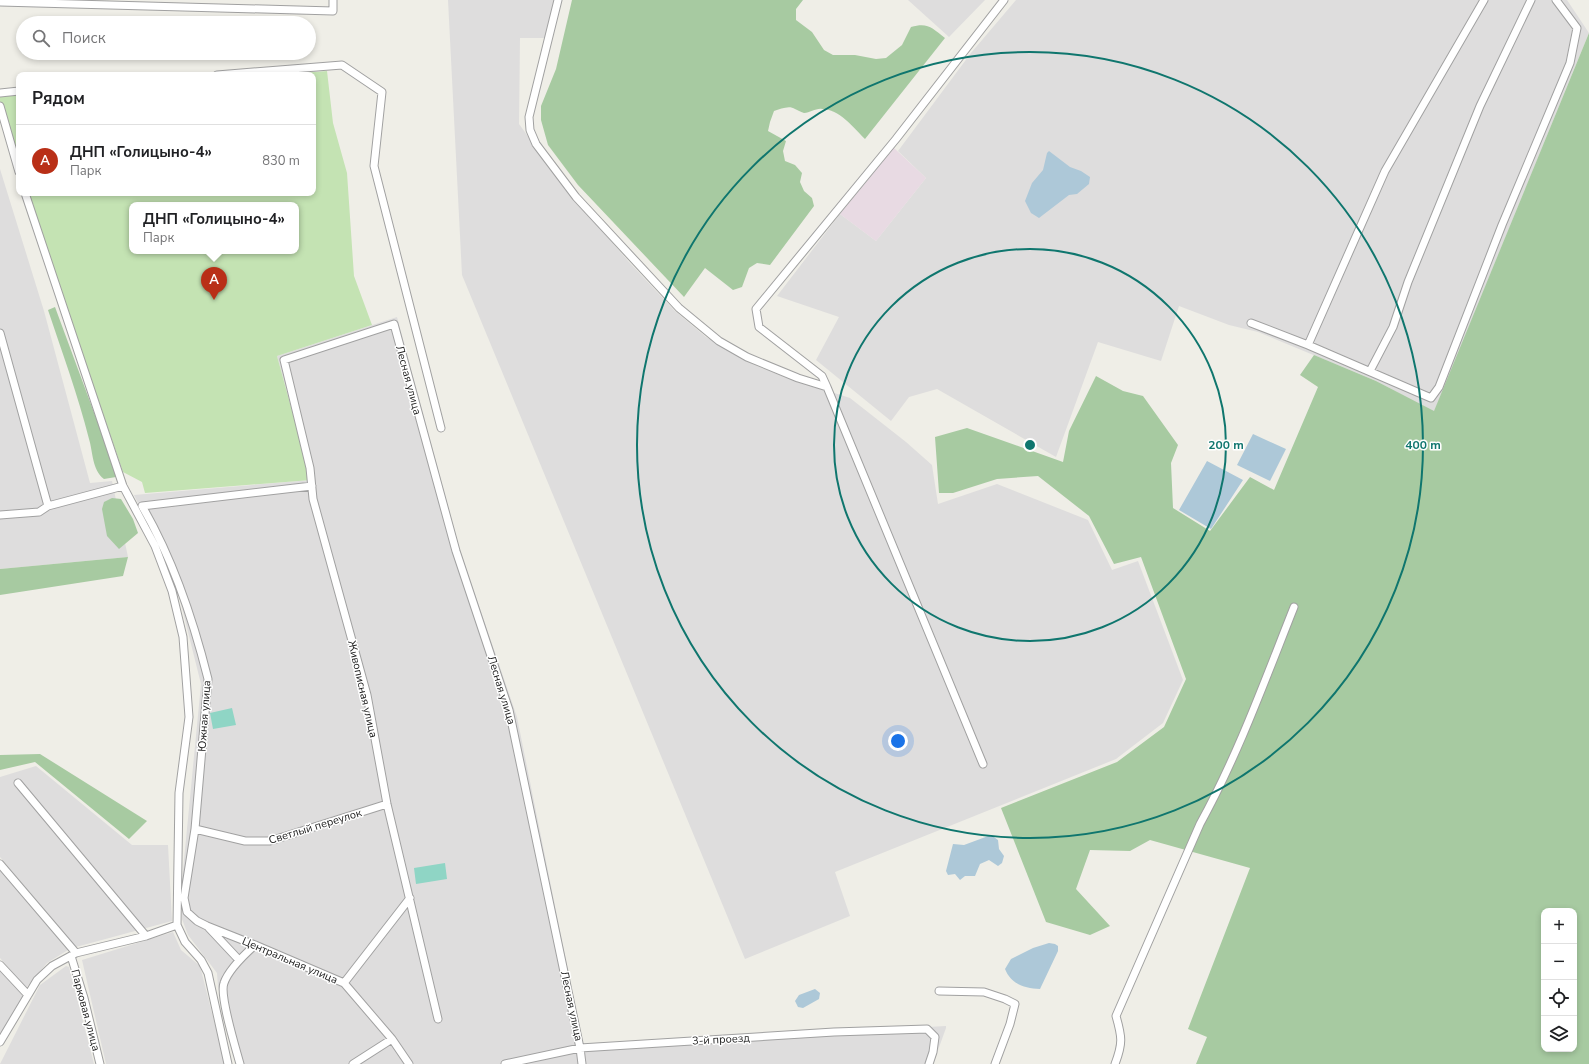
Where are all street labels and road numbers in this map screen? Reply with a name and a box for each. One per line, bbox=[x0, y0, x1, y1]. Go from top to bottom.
street label: Лесная улица bbox=[392, 344, 425, 416]
street label: Живописная улица bbox=[344, 639, 381, 739]
street label: Лесная улица bbox=[484, 654, 519, 726]
street label: Южная улица bbox=[195, 680, 214, 752]
street label: Светлый переулок bbox=[267, 805, 364, 848]
street label: Центральная улица bbox=[240, 934, 340, 987]
street label: Парковая улица bbox=[67, 968, 104, 1053]
street label: Лесная улица bbox=[557, 970, 586, 1043]
street label: 3-й проезд bbox=[692, 1030, 751, 1049]

